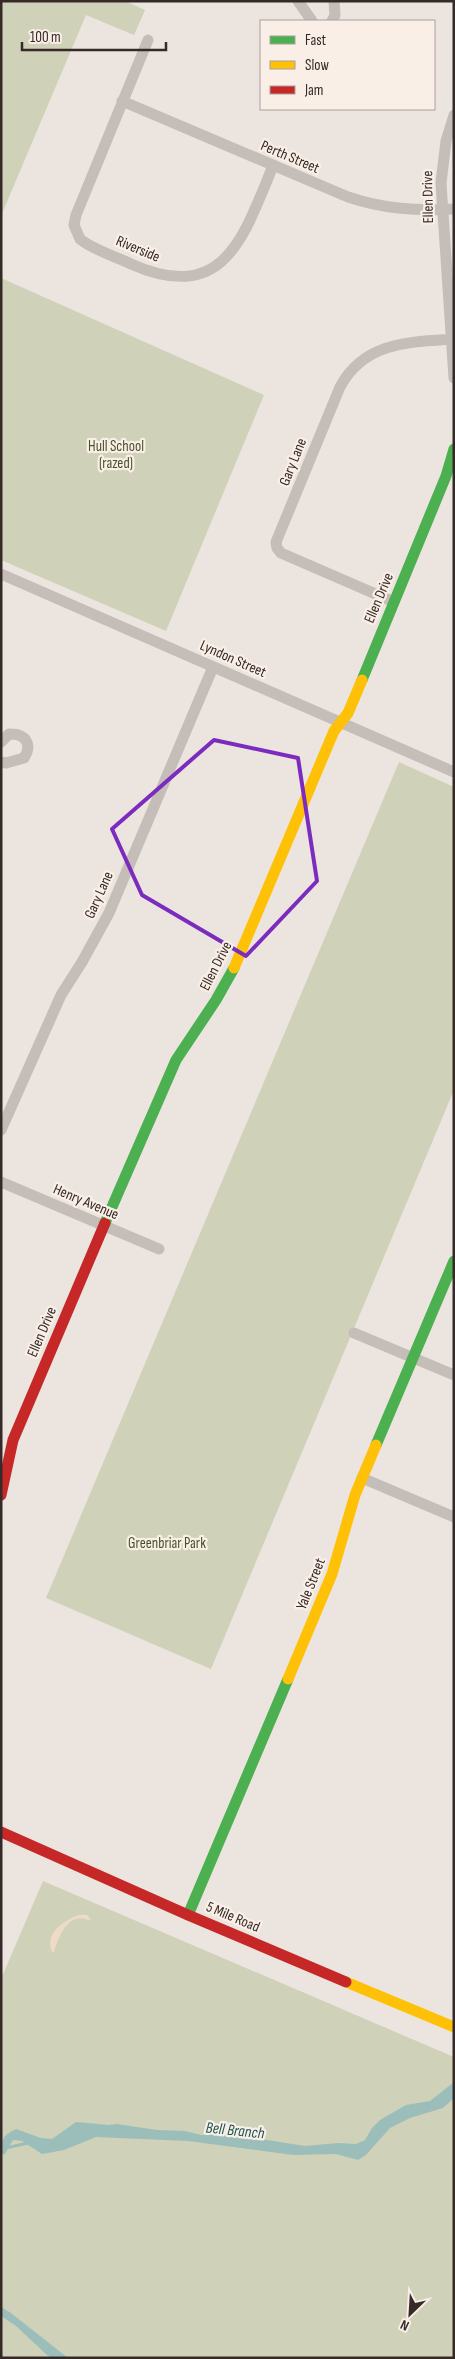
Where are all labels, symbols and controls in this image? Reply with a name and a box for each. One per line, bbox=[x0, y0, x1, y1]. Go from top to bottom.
scale bar bbox=[22, 20, 166, 52]
legend bbox=[260, 20, 435, 110]
text: 100 m bbox=[30, 28, 61, 47]
text: Fast bbox=[305, 31, 327, 50]
text: Slow bbox=[305, 56, 329, 75]
text: Jam bbox=[304, 81, 323, 100]
street label: Perth Street bbox=[258, 136, 323, 178]
street label: Ellen Drive bbox=[418, 170, 438, 224]
street label: Riverside bbox=[113, 231, 163, 267]
street label: Gary Lane bbox=[275, 435, 311, 489]
park label: Hull School (razed) bbox=[88, 437, 144, 473]
street label: Ellen Drive bbox=[360, 570, 398, 626]
street label: Lyndon Street bbox=[197, 636, 269, 682]
street label: Gary Lane bbox=[80, 868, 118, 922]
street label: Ellen Drive bbox=[196, 938, 236, 994]
street label: Henry Avenue bbox=[50, 1180, 122, 1224]
street label: Ellen Drive bbox=[23, 1304, 61, 1360]
park label: Greenbriar Park bbox=[128, 1534, 206, 1553]
street label: Yale Street bbox=[292, 1555, 330, 1613]
street label: 5 Mile Road bbox=[203, 1897, 263, 1937]
water label: Bell Branch bbox=[205, 2118, 266, 2144]
north arrow bbox=[385, 2289, 435, 2339]
text: N bbox=[398, 2316, 412, 2335]

